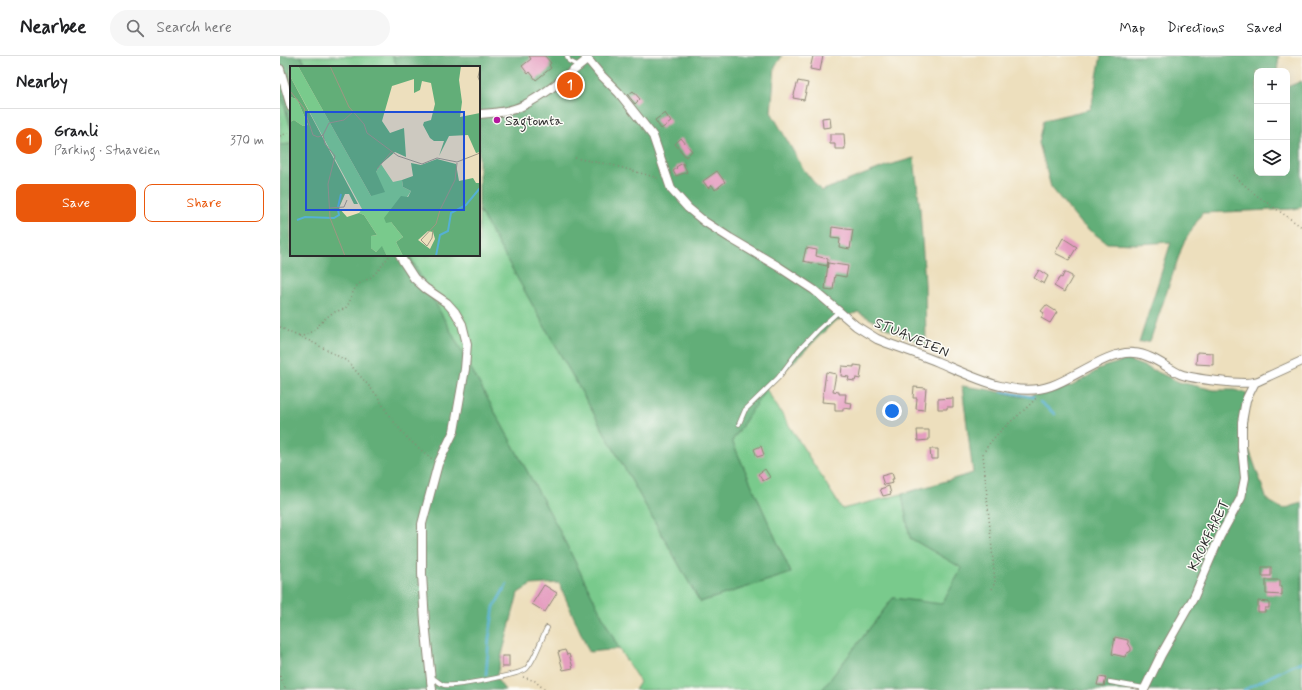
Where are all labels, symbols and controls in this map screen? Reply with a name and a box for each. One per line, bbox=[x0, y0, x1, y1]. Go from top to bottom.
search box bbox=[110, 10, 390, 46]
text: Nearbee bbox=[20, 15, 86, 40]
icon: search bbox=[124, 17, 146, 39]
text: Search here bbox=[156, 18, 232, 38]
text: Map bbox=[1119, 19, 1145, 37]
text: Directions bbox=[1167, 19, 1225, 37]
text: Saved bbox=[1247, 19, 1282, 37]
inset map bbox=[290, 66, 480, 256]
map controls bbox=[1254, 68, 1290, 176]
button: + bbox=[1254, 68, 1290, 104]
pin: 1 bbox=[557, 70, 583, 100]
text: Nearby bbox=[16, 71, 68, 93]
button: − bbox=[1254, 104, 1290, 140]
place label: Sagtomta bbox=[505, 112, 563, 132]
marker: Sagtomta bbox=[492, 115, 502, 125]
text: Granli bbox=[54, 122, 98, 142]
text: 1 bbox=[26, 132, 32, 149]
text: 370 m bbox=[230, 132, 264, 149]
button: layers bbox=[1254, 140, 1290, 176]
text: Parking · Stuaveien bbox=[54, 142, 160, 159]
button: Save bbox=[16, 184, 136, 222]
button: Share bbox=[144, 184, 264, 222]
street label: STUAVEIEN bbox=[872, 314, 952, 362]
your location bbox=[882, 401, 902, 421]
street label: KROKFARET bbox=[1184, 497, 1234, 574]

